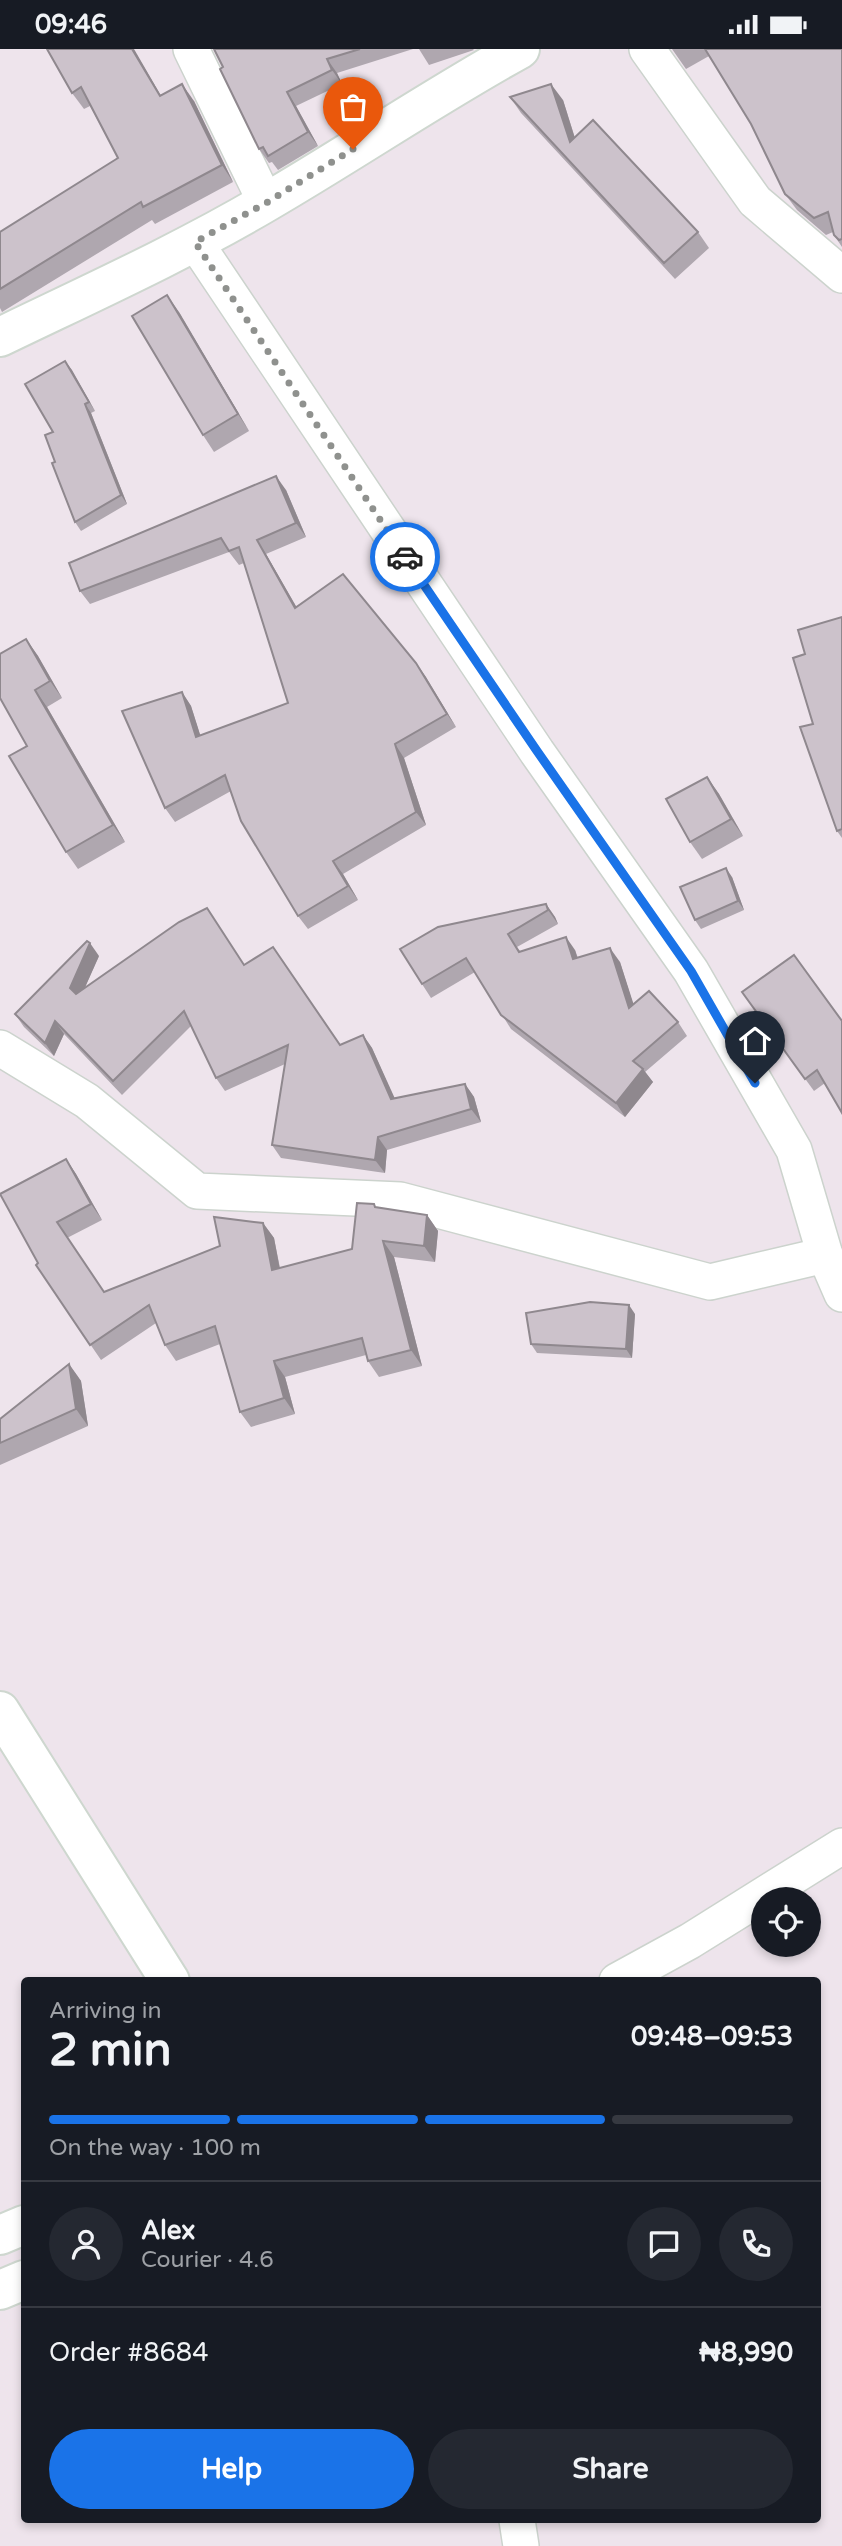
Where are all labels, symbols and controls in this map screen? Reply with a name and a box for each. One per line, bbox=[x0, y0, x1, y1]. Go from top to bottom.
text: 09:46 bbox=[35, 9, 107, 40]
pin bbox=[323, 77, 383, 149]
icon: bag bbox=[334, 88, 372, 126]
courier bbox=[370, 522, 440, 592]
icon: car bbox=[386, 538, 424, 576]
pin bbox=[725, 1011, 785, 1083]
icon: home bbox=[736, 1022, 774, 1060]
map controls bbox=[751, 1887, 821, 1957]
button: locate bbox=[751, 1887, 821, 1957]
text: Arriving in bbox=[49, 1997, 162, 2025]
text: 09:48–09:53 bbox=[631, 2021, 793, 2052]
text: 2 min bbox=[49, 2023, 172, 2078]
text: On the way · 100 m bbox=[49, 2134, 261, 2162]
button: person bbox=[49, 2207, 123, 2281]
button: chat bbox=[627, 2207, 701, 2281]
button: phone bbox=[719, 2207, 793, 2281]
text: Alex bbox=[141, 2215, 195, 2246]
text: Courier · 4.6 bbox=[141, 2246, 274, 2274]
text: Order #8684 bbox=[49, 2337, 209, 2368]
text: ₦8,990 bbox=[699, 2337, 793, 2368]
button: Help bbox=[49, 2429, 414, 2509]
button: Share bbox=[428, 2429, 793, 2509]

